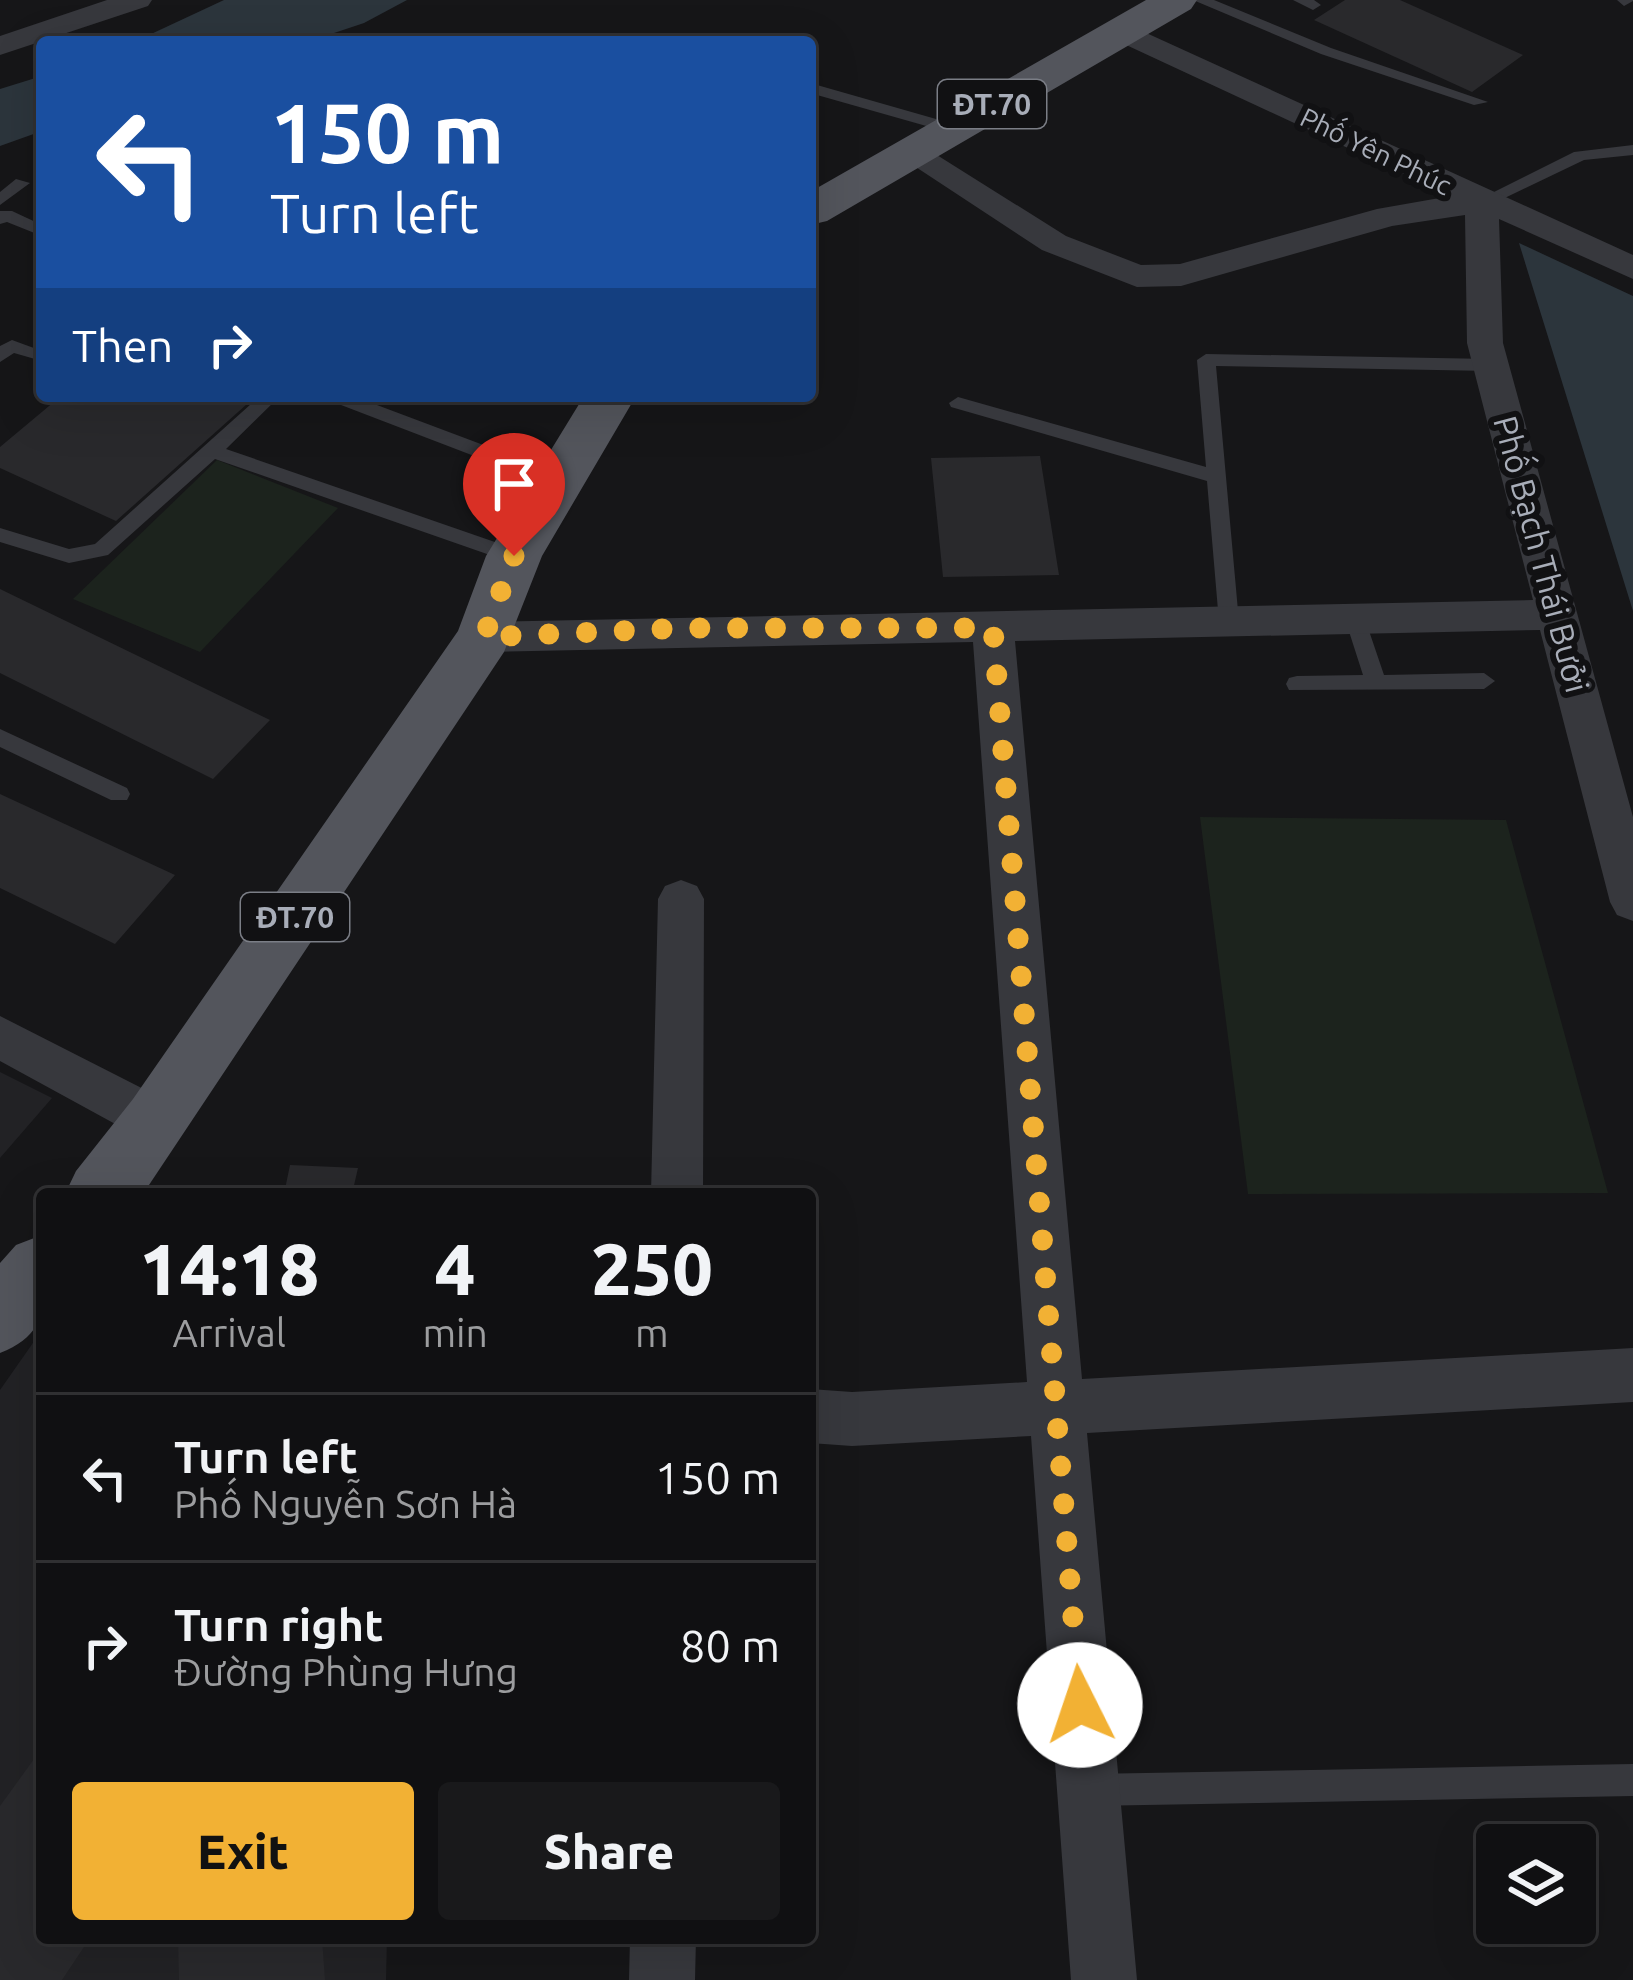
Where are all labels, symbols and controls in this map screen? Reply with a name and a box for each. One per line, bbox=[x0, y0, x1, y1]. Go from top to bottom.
road number: ĐT.70 bbox=[938, 80, 1046, 128]
icon: left bbox=[72, 84, 228, 240]
text: 150 m bbox=[270, 85, 504, 179]
street label: Phố Yên Phúc bbox=[1296, 99, 1457, 200]
text: Turn left bbox=[270, 183, 479, 243]
icon: right bbox=[197, 312, 263, 378]
text: Then bbox=[72, 320, 173, 371]
street label: Phố Bạch Thái Bưởi bbox=[1487, 411, 1601, 696]
pin bbox=[463, 433, 565, 556]
icon: arrive bbox=[481, 451, 547, 517]
road number: ĐT.70 bbox=[241, 893, 349, 941]
text: 14:18 bbox=[139, 1228, 319, 1309]
text: 4 bbox=[435, 1228, 475, 1309]
text: 250 bbox=[591, 1228, 713, 1309]
text: Arrival bbox=[172, 1311, 286, 1354]
text: min bbox=[422, 1311, 488, 1354]
text: m bbox=[635, 1311, 669, 1354]
text: Turn left bbox=[174, 1431, 358, 1482]
icon: left bbox=[72, 1445, 138, 1511]
text: 150 m bbox=[655, 1452, 780, 1503]
text: Phố Nguyễn Sơn Hà bbox=[174, 1482, 517, 1525]
text: Turn right bbox=[174, 1599, 383, 1650]
icon: right bbox=[72, 1613, 138, 1679]
text: 80 m bbox=[680, 1620, 780, 1671]
position arrow bbox=[1017, 1642, 1143, 1768]
text: Đường Phùng Hưng bbox=[174, 1650, 518, 1693]
button: Exit bbox=[72, 1782, 414, 1920]
button: Share bbox=[438, 1782, 780, 1920]
map controls bbox=[1476, 1824, 1596, 1944]
button: layers bbox=[1476, 1824, 1596, 1944]

